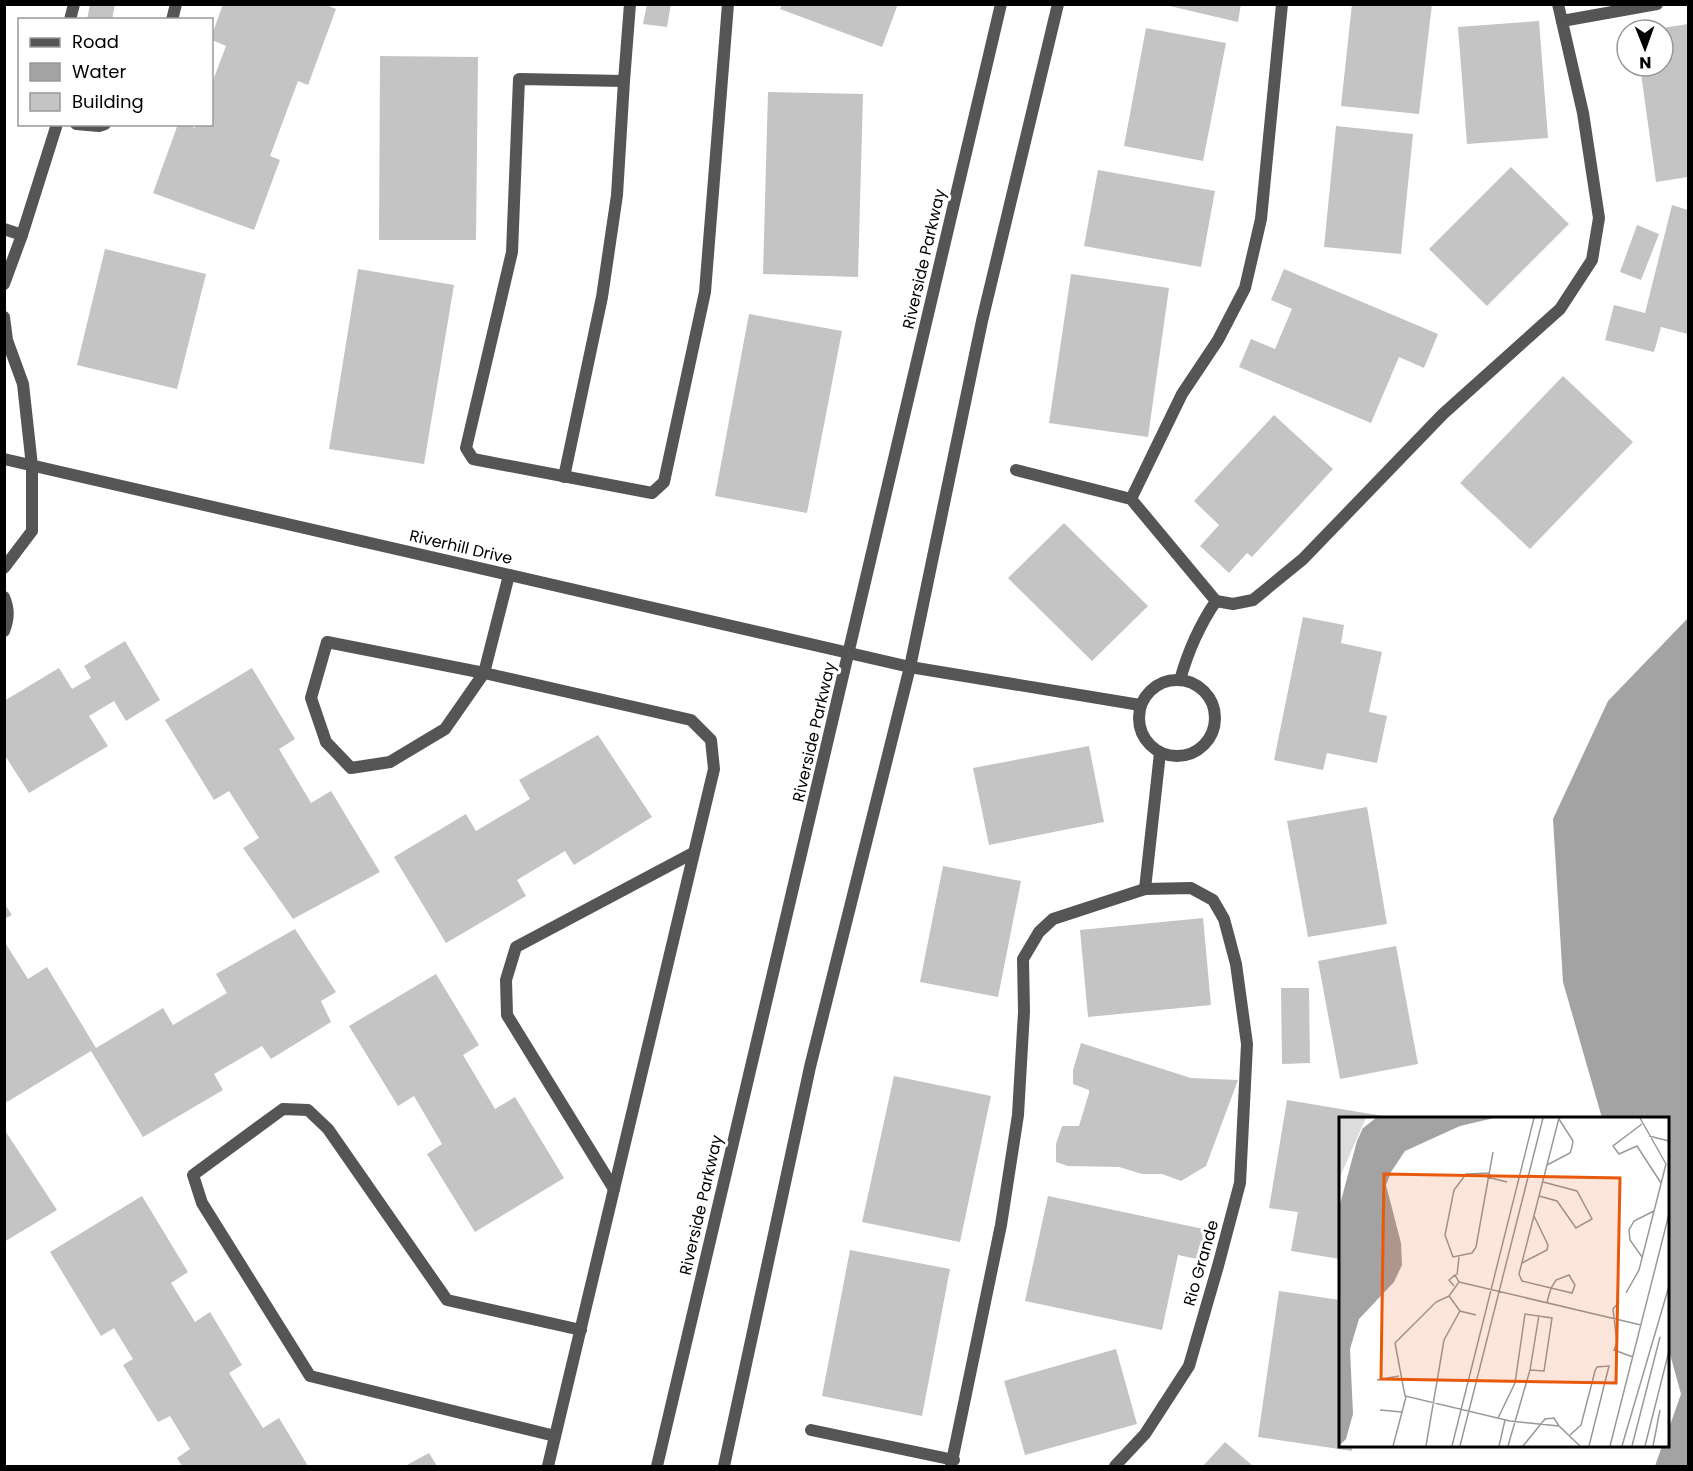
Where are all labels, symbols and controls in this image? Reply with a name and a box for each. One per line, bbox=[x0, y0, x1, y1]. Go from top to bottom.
legend bbox=[18, 18, 213, 126]
north arrow bbox=[1615, 18, 1675, 78]
text: Road bbox=[72, 29, 119, 54]
text: N bbox=[1639, 51, 1651, 74]
text: Water bbox=[72, 59, 126, 84]
text: Building bbox=[72, 89, 144, 114]
street label: Riverside Parkway bbox=[897, 187, 951, 331]
street label: Riverhill Drive bbox=[407, 524, 515, 570]
street label: Riverside Parkway bbox=[787, 660, 841, 804]
inset map bbox=[1339, 1117, 1669, 1447]
street label: Riverside Parkway bbox=[674, 1133, 728, 1277]
street label: Rio Grande bbox=[1178, 1217, 1224, 1309]

